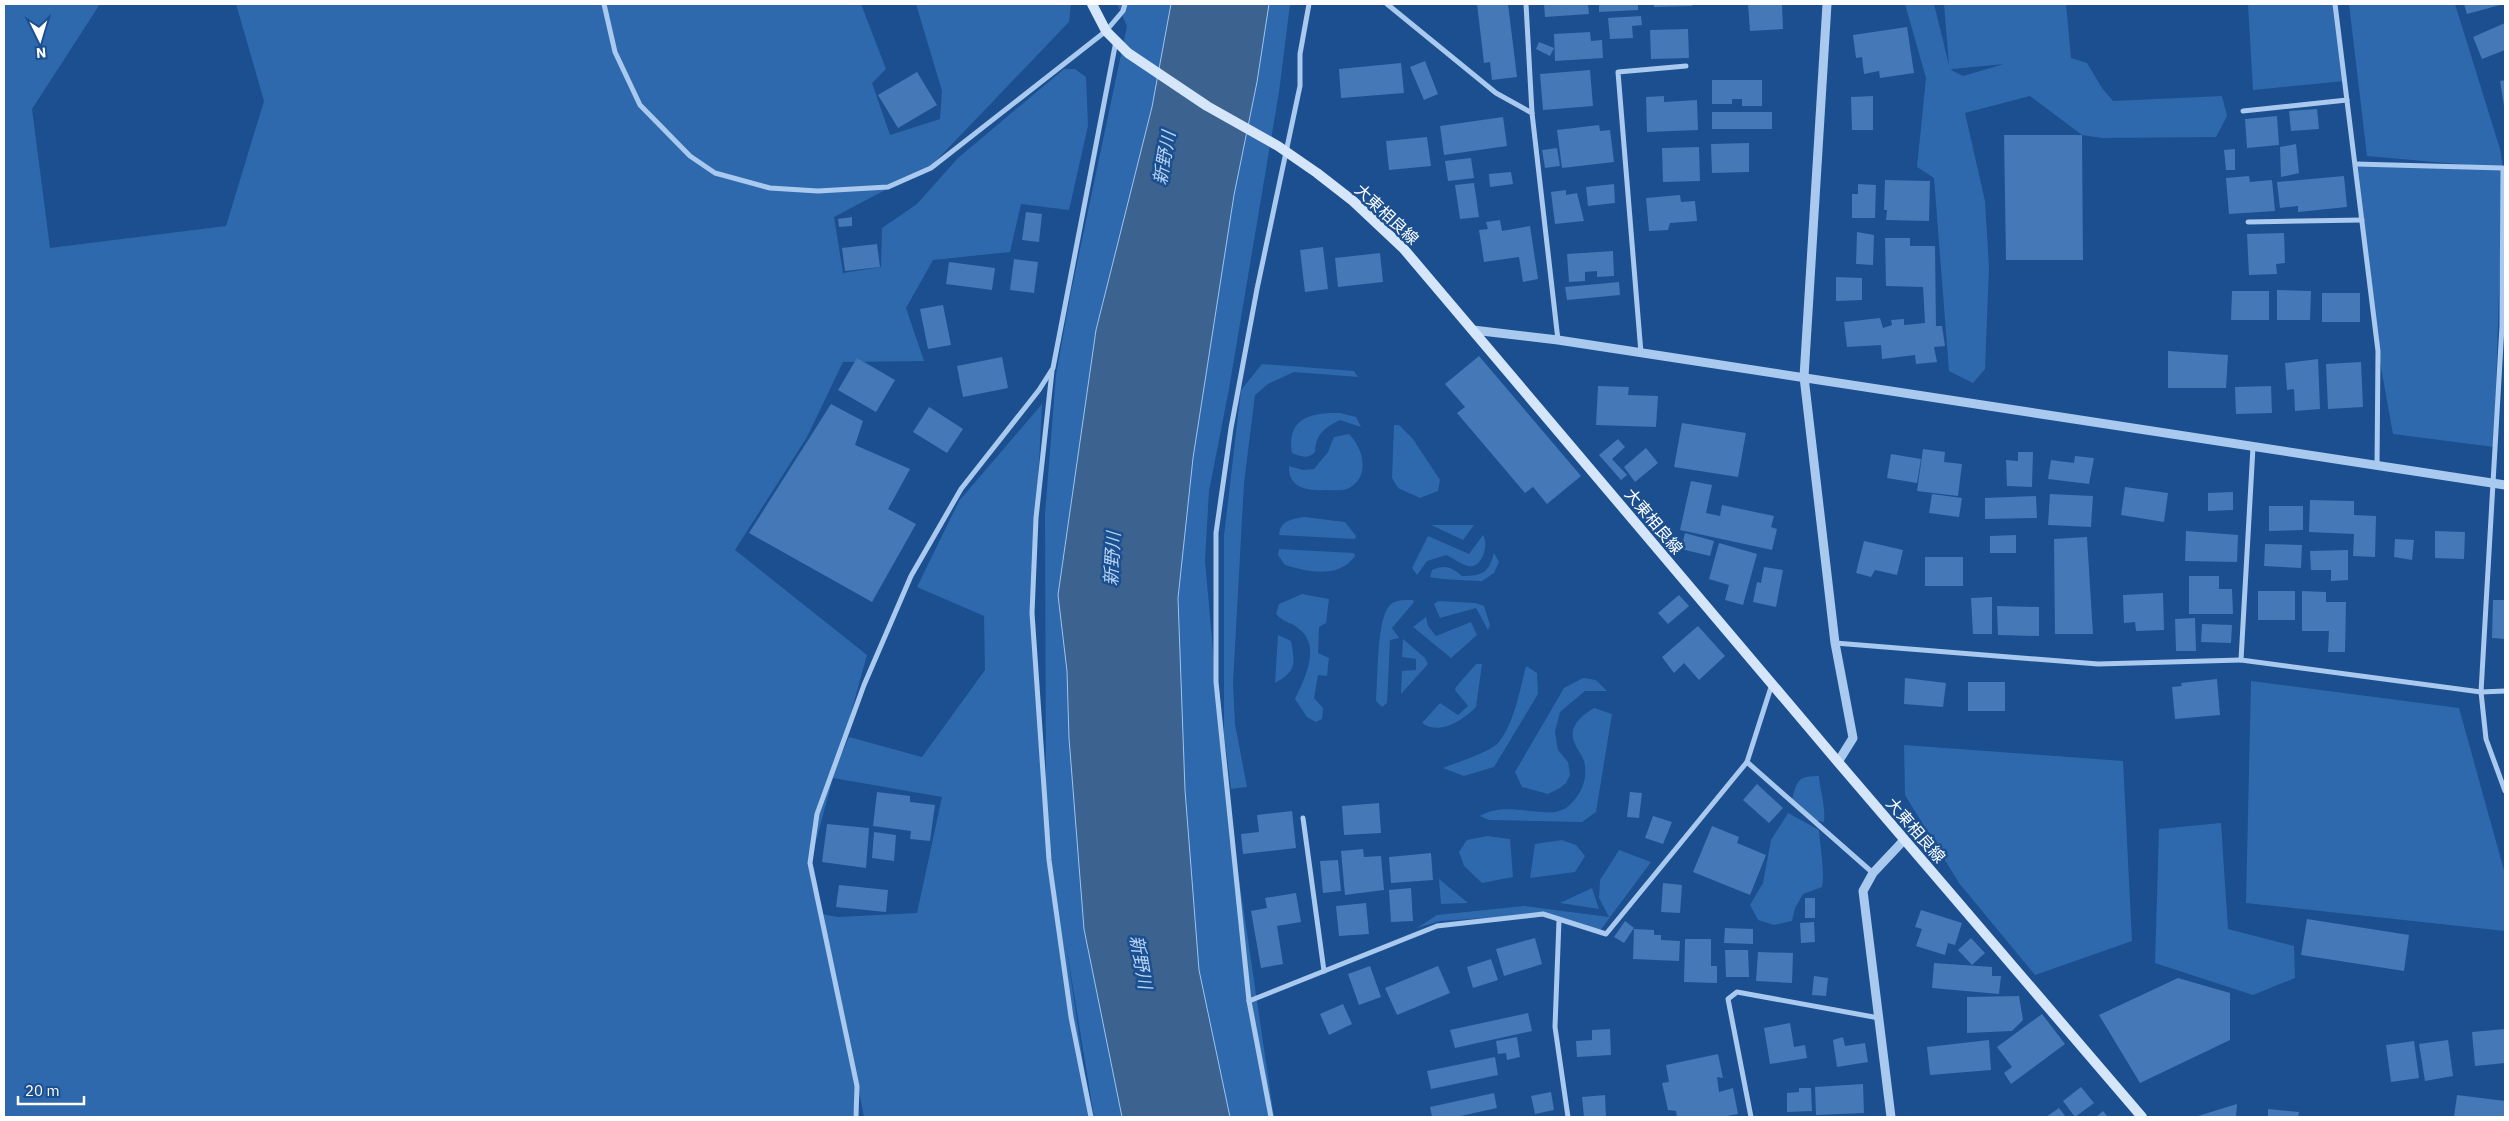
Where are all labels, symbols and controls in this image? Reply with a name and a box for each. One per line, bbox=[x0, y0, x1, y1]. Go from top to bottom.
north arrow bbox=[15, 15, 65, 65]
text: N bbox=[35, 44, 47, 62]
water label: 新野川 bbox=[1148, 127, 1180, 187]
street label: 大東相良線 bbox=[1351, 179, 1423, 249]
street label: 大東相良線 bbox=[1621, 484, 1687, 558]
water label: 新野川 bbox=[1099, 529, 1125, 587]
street label: 大東相良線 bbox=[1882, 793, 1950, 867]
water label: 新野川 bbox=[1125, 933, 1157, 993]
scale bar bbox=[18, 1074, 84, 1106]
text: 20 m bbox=[25, 1081, 60, 1100]

